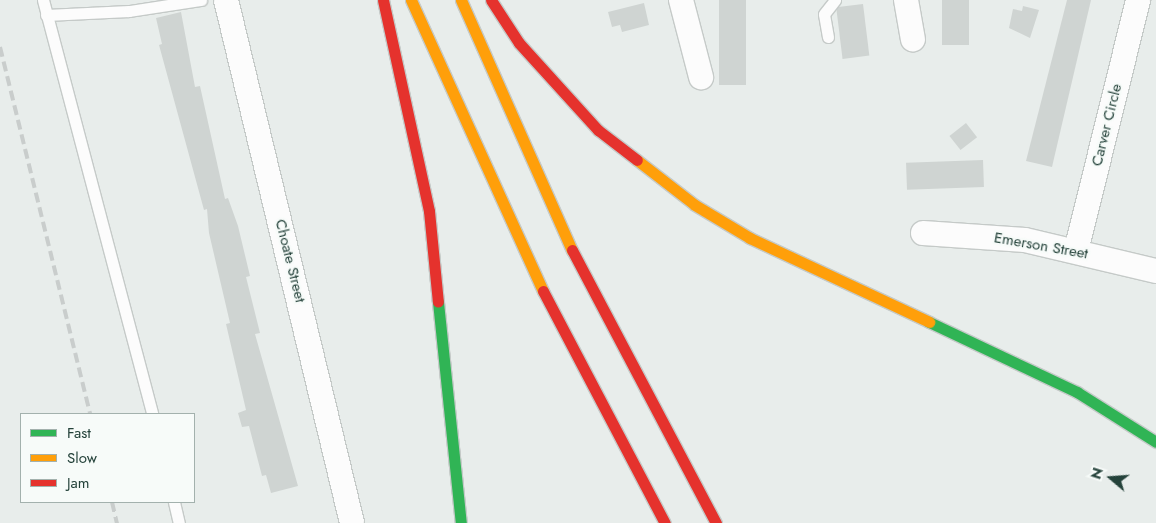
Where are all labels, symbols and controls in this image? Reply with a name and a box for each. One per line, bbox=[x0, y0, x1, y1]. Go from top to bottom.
street label: Carver Circle bbox=[1088, 82, 1126, 168]
street label: Choate Street bbox=[271, 218, 309, 304]
street label: Emerson Street bbox=[993, 229, 1089, 263]
legend bbox=[20, 413, 195, 503]
text: Fast bbox=[67, 422, 91, 444]
text: Slow bbox=[67, 447, 97, 469]
north arrow bbox=[1086, 453, 1136, 503]
text: N bbox=[1086, 465, 1108, 482]
text: Jam bbox=[67, 472, 90, 494]

